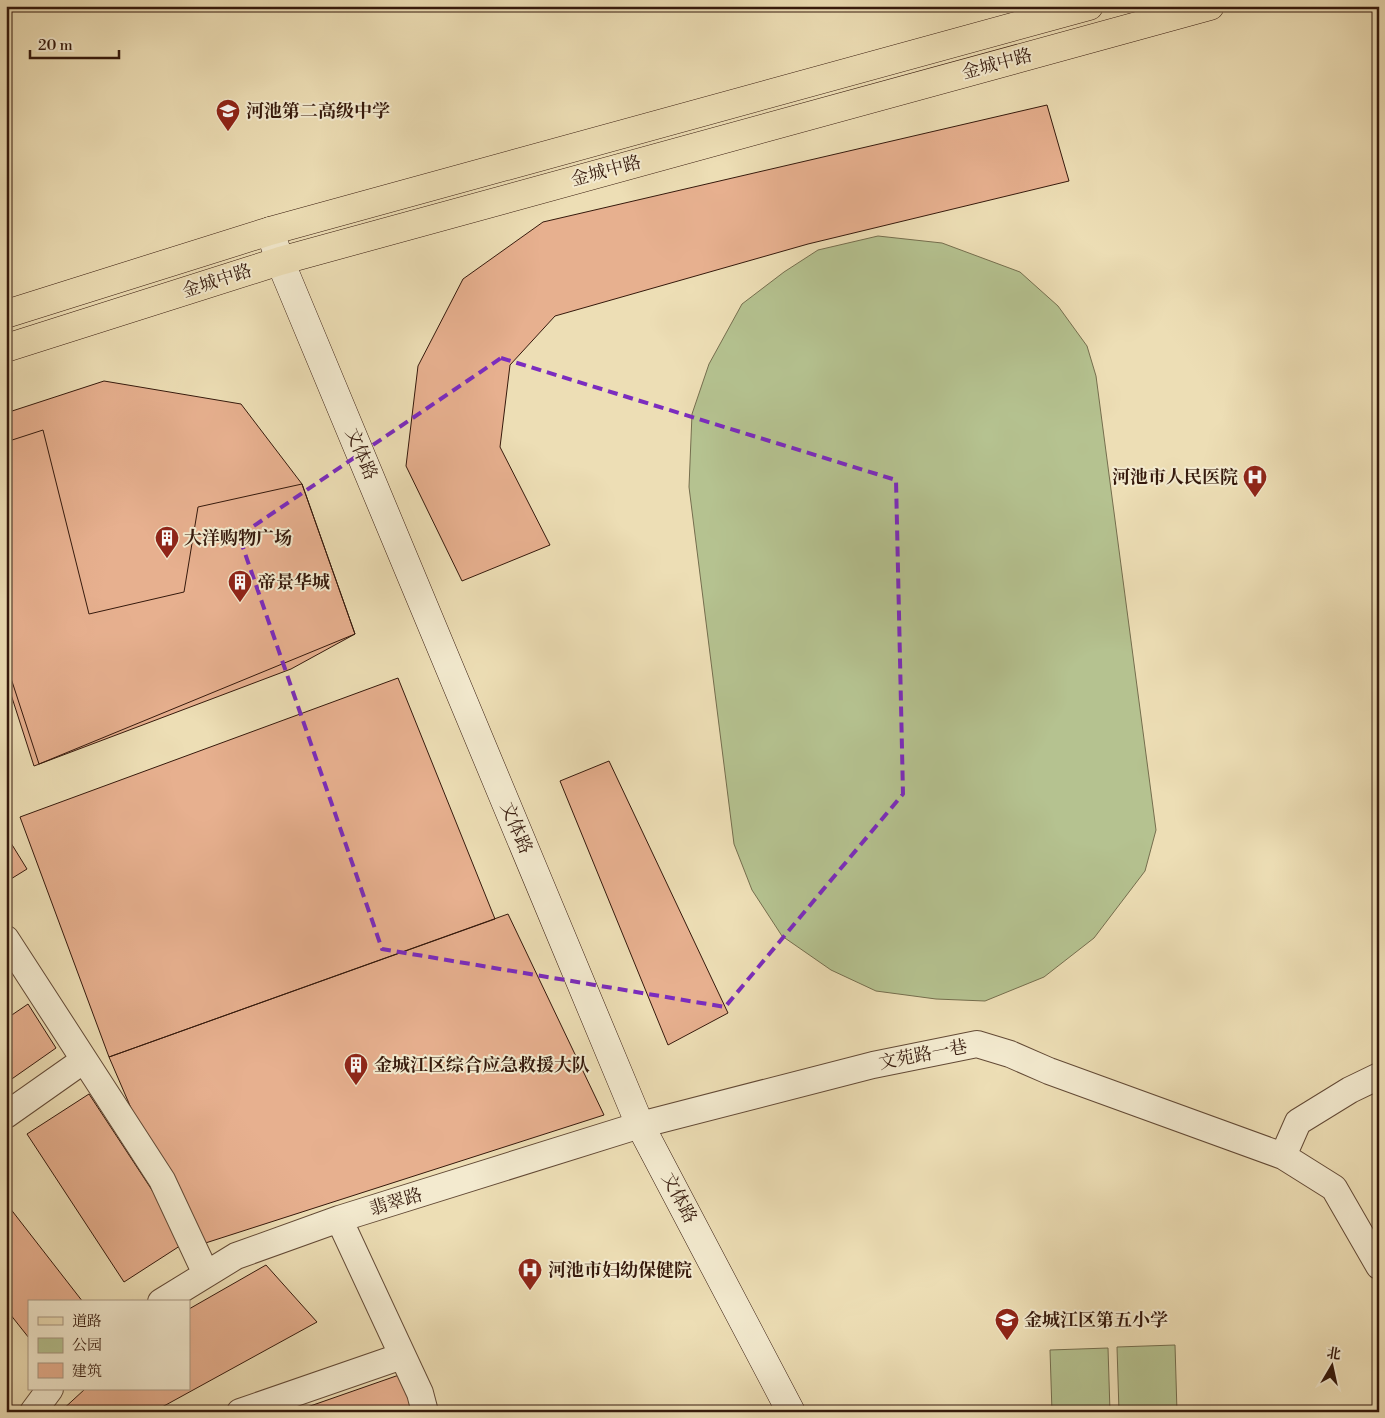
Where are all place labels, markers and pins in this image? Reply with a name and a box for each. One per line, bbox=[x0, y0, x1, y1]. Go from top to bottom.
school or university icon: 河池第二高级中学 bbox=[215, 98, 241, 132]
place label: 河池第二高级中学 bbox=[246, 100, 390, 123]
hospital icon: 河池市人民医院 bbox=[1242, 464, 1268, 498]
place label: 河池市人民医院 bbox=[1112, 466, 1238, 489]
building icon: 大洋购物广场 bbox=[154, 525, 180, 559]
place label: 大洋购物广场 bbox=[184, 527, 292, 550]
building icon: 帝景华城 bbox=[227, 569, 253, 603]
place label: 帝景华城 bbox=[258, 571, 330, 594]
building icon: 金城江区综合应急救援大队 bbox=[343, 1052, 369, 1086]
place label: 金城江区综合应急救援大队 bbox=[374, 1054, 590, 1077]
hospital icon: 河池市妇幼保健院 bbox=[517, 1257, 543, 1291]
place label: 河池市妇幼保健院 bbox=[548, 1259, 692, 1282]
school or university icon: 金城江区第五小学 bbox=[994, 1307, 1020, 1341]
place label: 金城江区第五小学 bbox=[1024, 1309, 1168, 1332]

